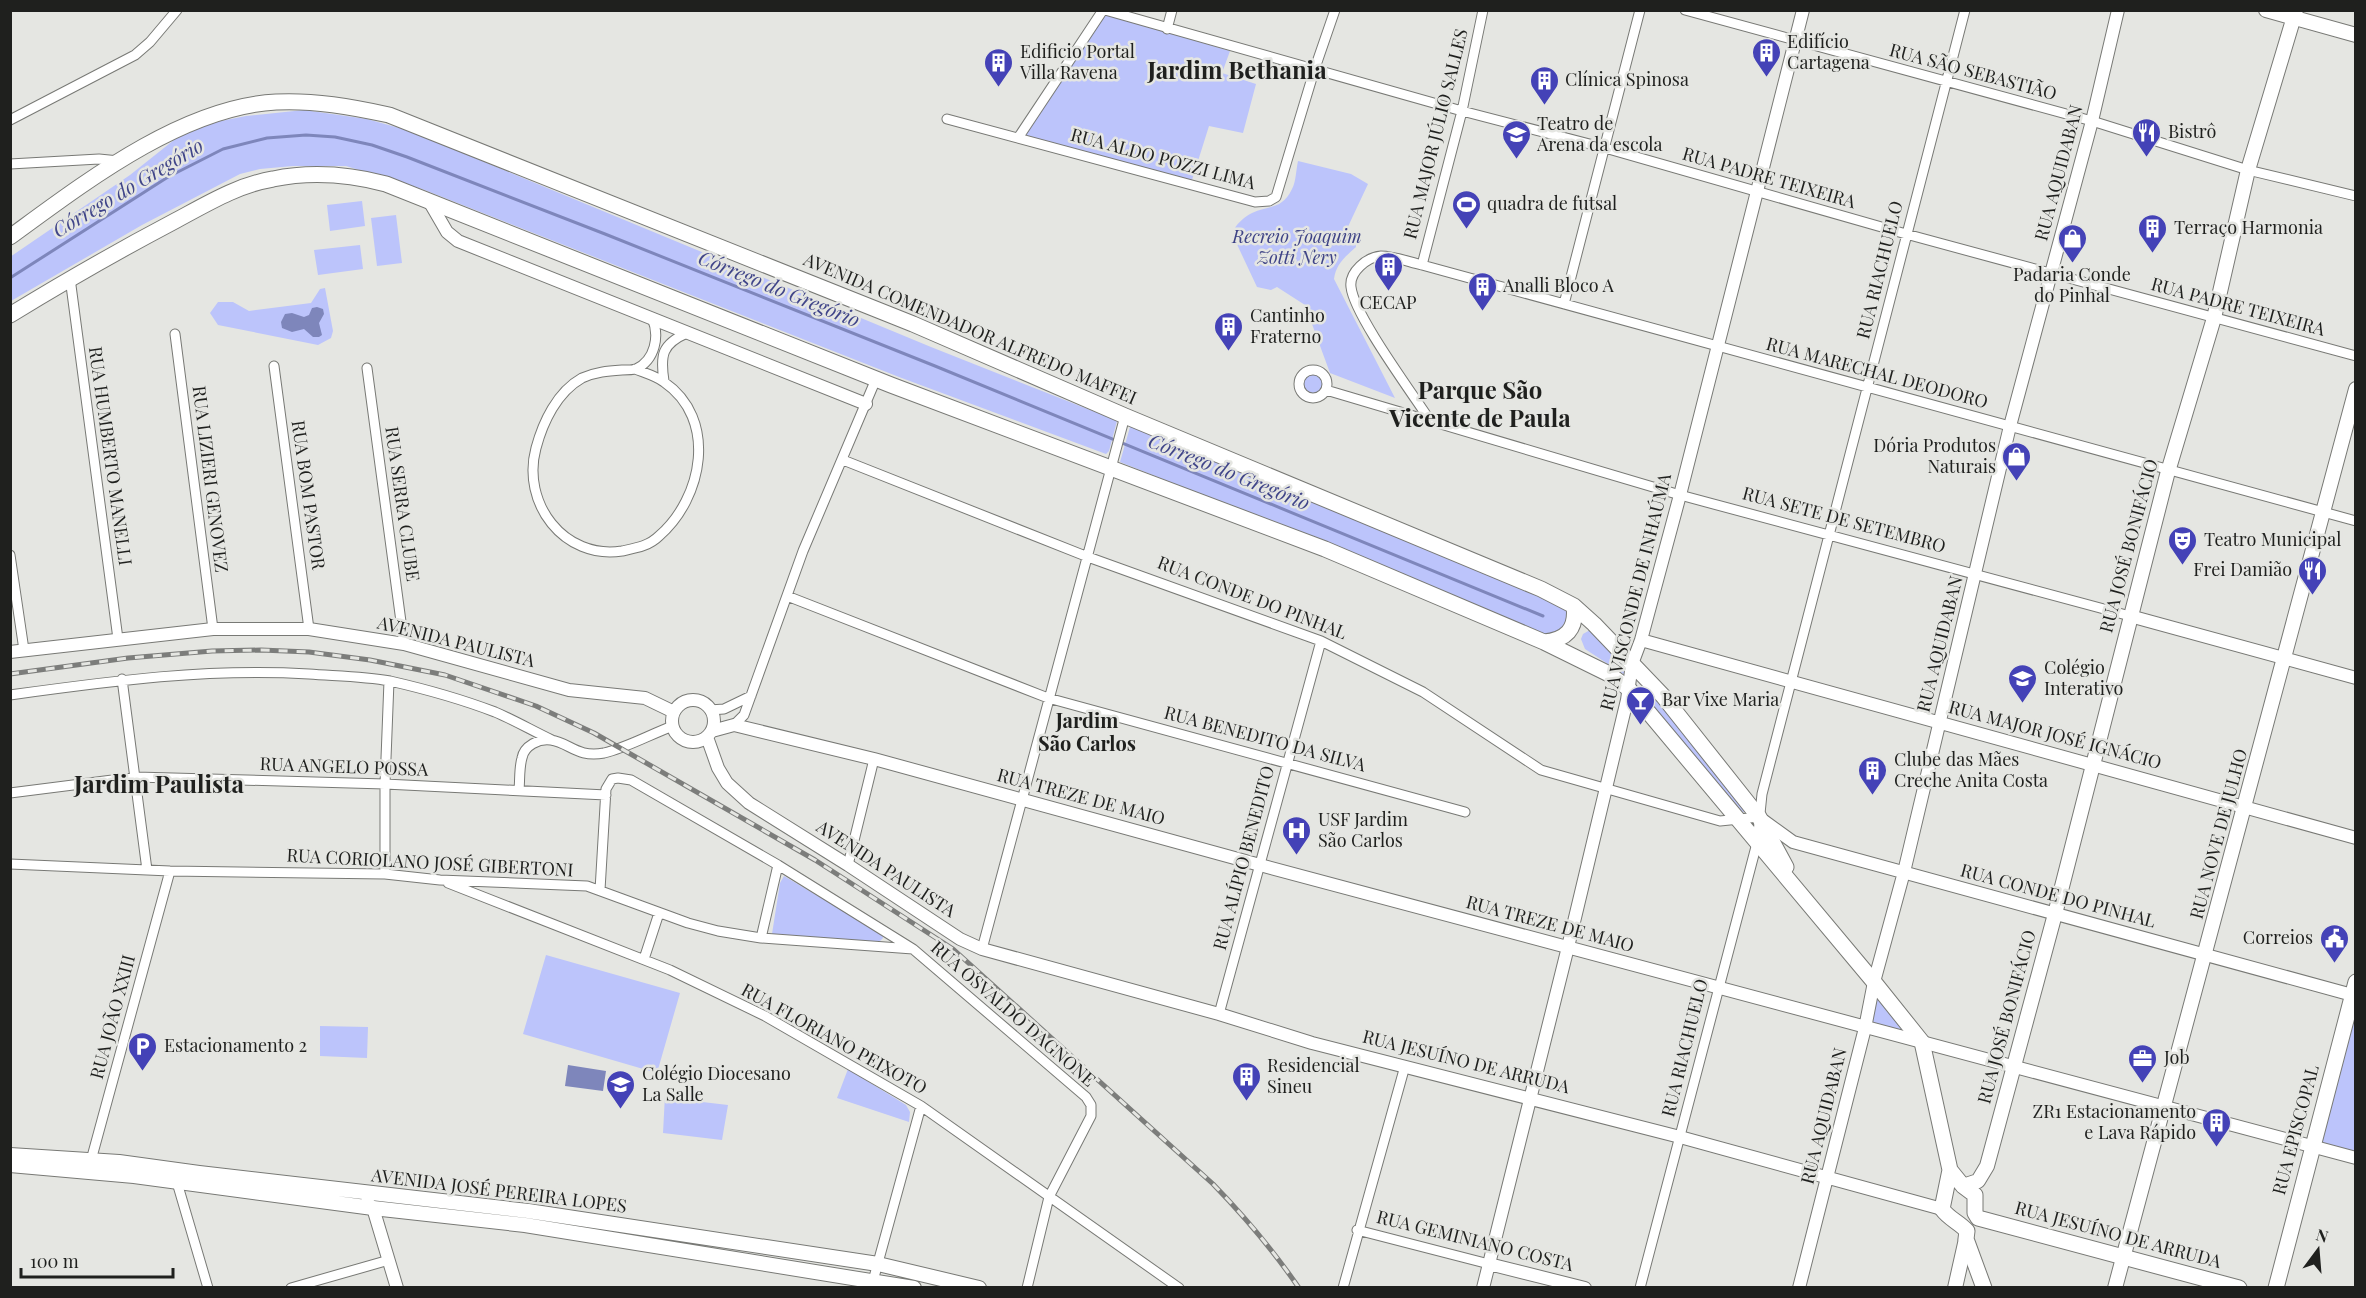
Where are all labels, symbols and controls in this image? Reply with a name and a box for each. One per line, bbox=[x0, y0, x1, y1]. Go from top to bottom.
street label: RUA MAJOR JÚLIO SALLES bbox=[1397, 26, 1473, 241]
place label: Edifício Cartagena bbox=[1787, 29, 1870, 74]
building icon: Edifício Cartagena bbox=[1750, 36, 1782, 78]
street label: RUA SÃO SEBASTIÃO bbox=[1887, 37, 2060, 105]
place label: Edificio Portal Villa Ravena bbox=[1019, 39, 1135, 84]
building icon: Edificio Portal Villa Ravena bbox=[983, 46, 1015, 88]
district label: Jardim Bethania bbox=[1146, 53, 1327, 85]
building icon: Clínica Spinosa bbox=[1528, 64, 1560, 106]
place label: Clínica Spinosa bbox=[1565, 67, 1689, 91]
street label: RUA AQUIDABAN bbox=[2028, 102, 2088, 243]
place label: Teatro de Arena da escola bbox=[1536, 111, 1662, 156]
restaurant icon: Bistrô bbox=[2131, 116, 2163, 158]
school or university icon: Teatro de Arena da escola bbox=[1500, 118, 1532, 160]
place label: Bistrô bbox=[2168, 119, 2216, 143]
street label: RUA ALDO POZZI LIMA bbox=[1068, 122, 1259, 194]
water label: Córrego do Gregório bbox=[47, 131, 208, 243]
street label: RUA PADRE TEIXEIRA bbox=[1680, 141, 1859, 213]
sports icon: quadra de futsal bbox=[1450, 188, 1482, 230]
place label: quadra de futsal bbox=[1487, 191, 1617, 215]
street label: RUA RIACHUELO bbox=[1850, 198, 1908, 341]
building icon: Terraço Harmonia bbox=[2137, 212, 2169, 254]
place label: Terraço Harmonia bbox=[2174, 215, 2323, 239]
shop icon: Padaria Conde do Pinhal bbox=[2056, 222, 2088, 264]
park label: Recreio Joaquim Zotti Nery bbox=[1231, 224, 1362, 269]
water label: Córrego do Gregório bbox=[695, 243, 864, 332]
street label: AVENIDA COMENDADOR ALFREDO MAFFEI bbox=[799, 246, 1141, 409]
building icon: CECAP bbox=[1372, 250, 1404, 292]
place label: Padaria Conde do Pinhal bbox=[2013, 262, 2131, 307]
building icon: Analli Bloco A bbox=[1466, 270, 1498, 312]
street label: RUA PADRE TEIXEIRA bbox=[2149, 271, 2329, 341]
place label: Analli Bloco A bbox=[1502, 273, 1614, 297]
place label: CECAP bbox=[1359, 290, 1417, 314]
place label: Cantinho Fraterno bbox=[1250, 303, 1325, 348]
building icon: Cantinho Fraterno bbox=[1213, 310, 1245, 352]
street label: RUA MARECHAL DEODORO bbox=[1764, 331, 1991, 413]
street label: RUA HUMBERTO MANELLI bbox=[84, 345, 138, 567]
district label: Parque São Vicente de Paula bbox=[1388, 373, 1571, 433]
street label: RUA LIZIERI GENOVEZ bbox=[188, 384, 234, 574]
street label: RUA BOM PASTOR bbox=[287, 419, 331, 571]
street label: RUA SERRA CLUBE bbox=[380, 425, 426, 583]
water label: Córrego do Gregório bbox=[1145, 426, 1314, 515]
place label: Dória Produtos Naturais bbox=[1873, 433, 1996, 478]
shop icon: Dória Produtos Naturais bbox=[2001, 440, 2033, 482]
street label: RUA JOSÉ BONIFÁCIO bbox=[2093, 456, 2163, 635]
street label: RUA VISCONDE DE INHAÚMA bbox=[1594, 470, 1676, 713]
street label: RUA SETE DE SETEMBRO bbox=[1740, 480, 1948, 558]
theatre icon: Teatro Municipal bbox=[2167, 524, 2199, 566]
place label: Teatro Municipal bbox=[2204, 527, 2341, 551]
street label: RUA CONDE DO PINHAL bbox=[1154, 550, 1351, 644]
restaurant icon: Frei Damião bbox=[2297, 554, 2329, 596]
place label: Frei Damião bbox=[2193, 557, 2292, 581]
street label: RUA AQUIDABAN bbox=[1910, 573, 1968, 714]
street label: AVENIDA PAULISTA bbox=[374, 610, 538, 672]
place label: Colégio Interativo bbox=[2044, 655, 2124, 700]
school or university icon: Colégio Interativo bbox=[2007, 662, 2039, 704]
bar icon: Bar Vixe Maria bbox=[1625, 684, 1657, 726]
place label: Bar Vixe Maria bbox=[1662, 687, 1779, 711]
street label: RUA MAJOR JOSÉ IGNÁCIO bbox=[1946, 694, 2164, 774]
street label: RUA BENEDITO DA SILVA bbox=[1162, 700, 1369, 777]
district label: Jardim São Carlos bbox=[1038, 706, 1136, 756]
street label: RUA NOVE DE JULHO bbox=[2184, 746, 2252, 922]
place label: Clube das Mães Creche Anita Costa bbox=[1894, 747, 2048, 792]
street label: RUA ANGELO POSSA bbox=[259, 751, 429, 781]
building icon: Clube das Mães Creche Anita Costa bbox=[1857, 754, 1889, 796]
street label: RUA TREZE DE MAIO bbox=[995, 762, 1168, 830]
street label: RUA ALÍPIO BENEDITO bbox=[1207, 763, 1279, 952]
district label: Jardim Paulista bbox=[73, 767, 244, 799]
place label: USF Jardim São Carlos bbox=[1318, 807, 1408, 852]
street label: AVENIDA PAULISTA bbox=[811, 814, 961, 923]
hospital icon: USF Jardim São Carlos bbox=[1281, 814, 1313, 856]
street label: RUA CORIOLANO JOSÉ GIBERTONI bbox=[286, 843, 574, 882]
street label: RUA CONDE DO PINHAL bbox=[1958, 857, 2159, 933]
street label: RUA TREZE DE MAIO bbox=[1464, 889, 1637, 957]
public building icon: Correios bbox=[2318, 922, 2350, 964]
place label: Correios bbox=[2243, 925, 2313, 949]
street label: RUA JOSÉ BONIFÁCIO bbox=[1971, 927, 2041, 1106]
street label: RUA OSVALDO DAGNONE bbox=[926, 935, 1101, 1091]
street label: RUA JOÃO XXIII bbox=[84, 952, 140, 1082]
street label: RUA RIACHUELO bbox=[1655, 976, 1713, 1119]
street label: RUA FLORIANO PEIXOTO bbox=[737, 977, 932, 1099]
street label: RUA JESUÍNO DE ARRUDA bbox=[1360, 1024, 1573, 1099]
parking icon: Estacionamento 2 bbox=[127, 1030, 159, 1072]
place label: Estacionamento 2 bbox=[164, 1033, 307, 1057]
office icon: Job bbox=[2127, 1042, 2159, 1084]
street label: RUA AQUIDABAN bbox=[1794, 1045, 1852, 1186]
place label: Job bbox=[2163, 1045, 2190, 1069]
place label: Residencial Sineu bbox=[1267, 1053, 1360, 1098]
building icon: Residencial Sineu bbox=[1230, 1060, 1262, 1102]
place label: Colégio Diocesano La Salle bbox=[642, 1061, 791, 1106]
street label: RUA EPISCOPAL bbox=[2266, 1062, 2324, 1197]
school or university icon: Colégio Diocesano La Salle bbox=[605, 1068, 637, 1110]
place label: ZR1 Estacionamento e Lava Rápido bbox=[2032, 1099, 2196, 1144]
building icon: ZR1 Estacionamento e Lava Rápido bbox=[2201, 1106, 2233, 1148]
street label: AVENIDA JOSÉ PEREIRA LOPES bbox=[369, 1162, 628, 1218]
street label: RUA JESUÍNO DE ARRUDA bbox=[2012, 1195, 2225, 1273]
street label: RUA GEMINIANO COSTA bbox=[1374, 1204, 1577, 1276]
north arrow bbox=[2288, 1220, 2348, 1280]
text: N bbox=[2314, 1223, 2331, 1247]
scale bar bbox=[21, 1241, 172, 1279]
text: 100 m bbox=[30, 1249, 79, 1273]

